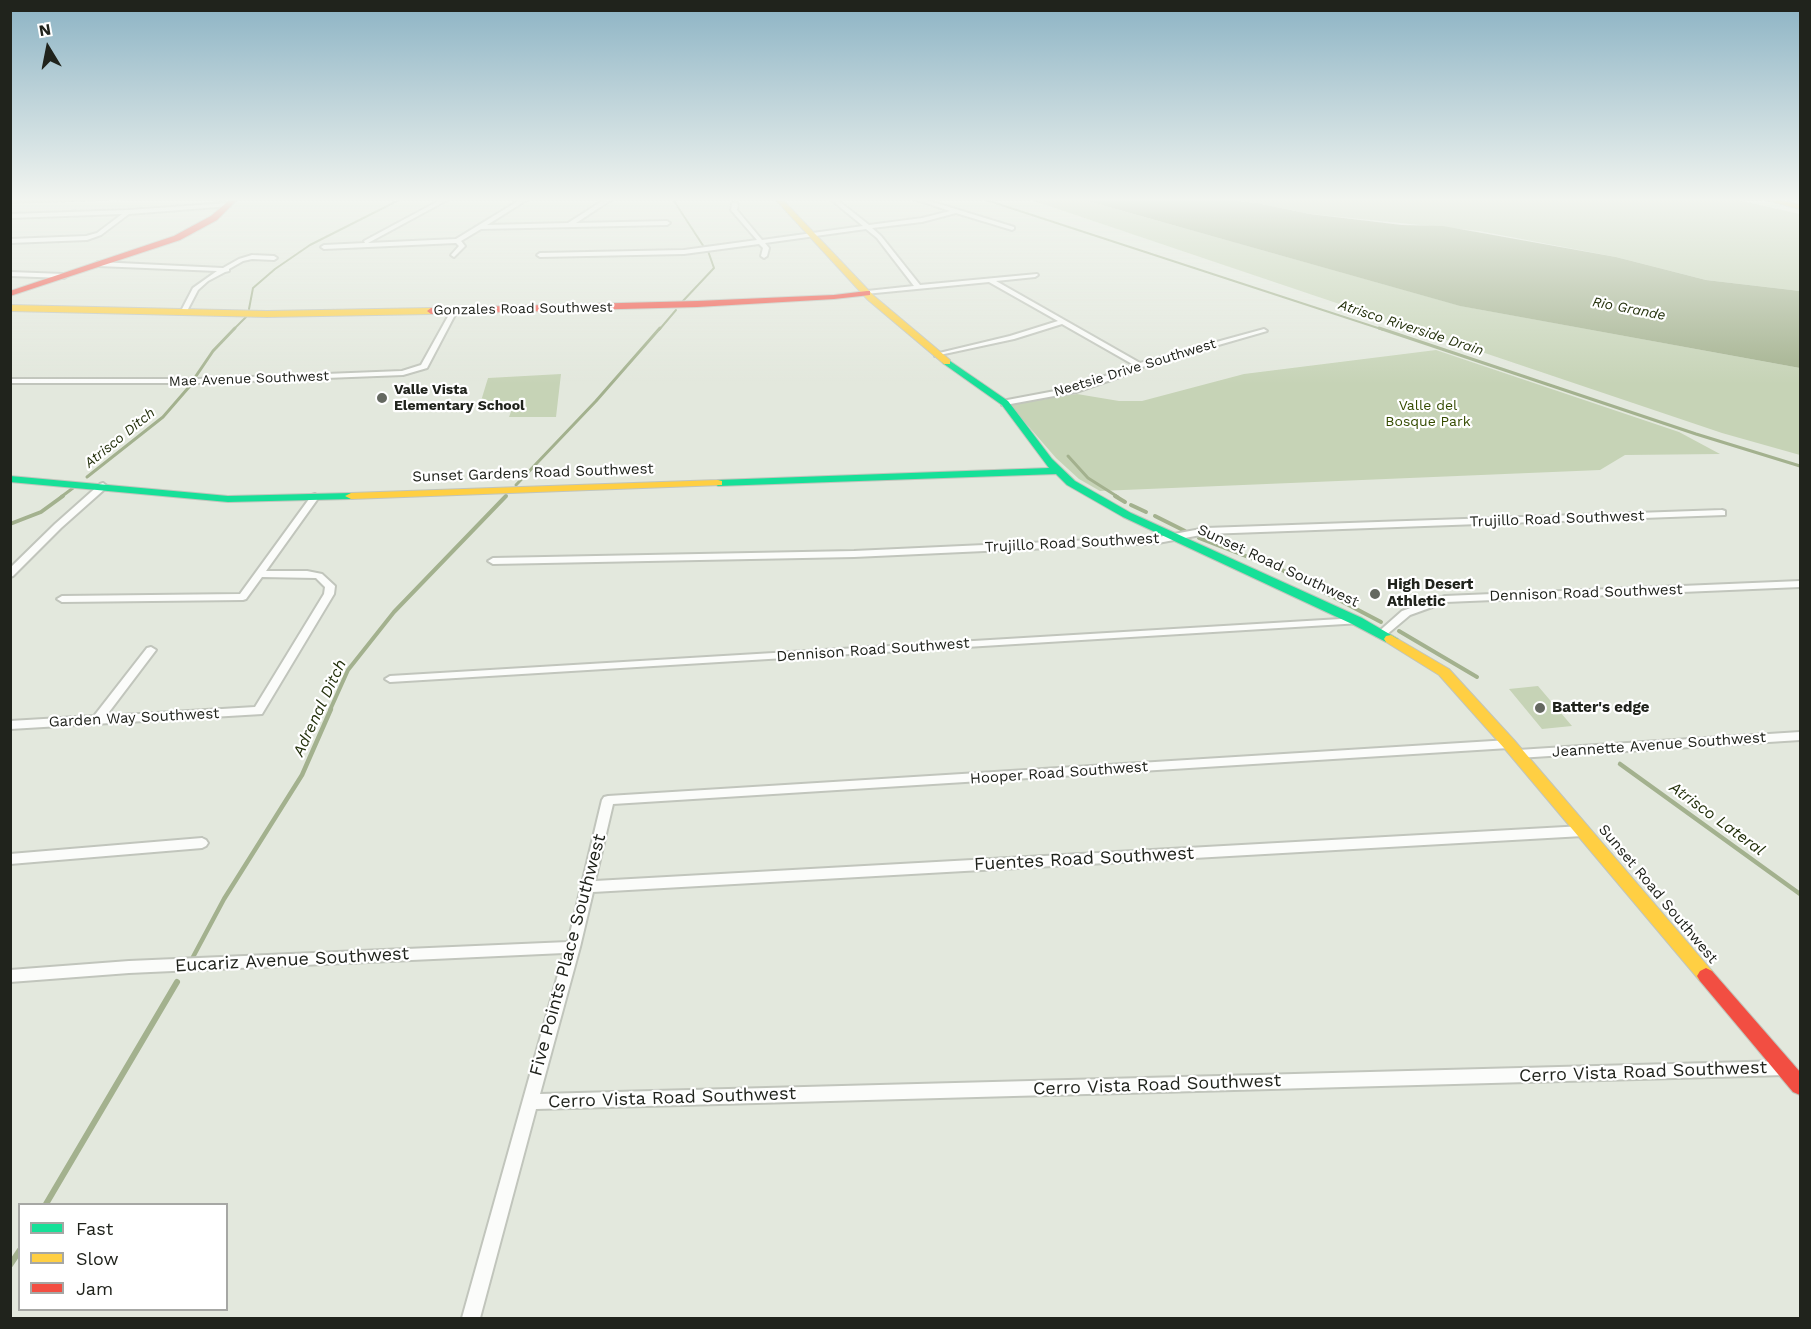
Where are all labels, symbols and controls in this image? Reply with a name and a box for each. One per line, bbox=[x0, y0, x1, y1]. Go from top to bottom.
north arrow bbox=[18, 18, 78, 78]
text: N bbox=[37, 19, 52, 40]
water label: Rio Grande bbox=[1591, 294, 1667, 324]
water label: Atrisco Riverside Drain bbox=[1336, 297, 1486, 359]
street label: Gonzales Road Southwest bbox=[433, 299, 613, 319]
street label: Neetsie Drive Southwest bbox=[1052, 335, 1218, 401]
street label: Mae Avenue Southwest bbox=[169, 368, 329, 390]
place label: Valle Vista Elementary School bbox=[394, 382, 525, 414]
marker: Valle Vista Elementary School bbox=[375, 391, 389, 405]
park label: Valle del Bosque Park bbox=[1385, 398, 1471, 430]
water label: Atrisco Ditch bbox=[81, 405, 159, 471]
street label: Sunset Gardens Road Southwest bbox=[412, 460, 654, 486]
street label: Trujillo Road Southwest bbox=[1469, 507, 1645, 531]
street label: Sunset Road Southwest bbox=[1194, 521, 1362, 611]
street label: Trujillo Road Southwest bbox=[984, 529, 1160, 557]
place label: High Desert Athletic bbox=[1387, 576, 1473, 611]
street label: Dennison Road Southwest bbox=[1489, 581, 1683, 605]
marker: High Desert Athletic bbox=[1368, 587, 1382, 601]
street label: Dennison Road Southwest bbox=[776, 634, 970, 666]
water label: Adrenal Ditch bbox=[289, 657, 351, 759]
place label: Batter's edge bbox=[1552, 699, 1649, 717]
marker: Batter's edge bbox=[1533, 701, 1547, 715]
street label: Garden Way Southwest bbox=[48, 705, 220, 731]
street label: Jeannette Avenue Southwest bbox=[1551, 729, 1767, 761]
street label: Hooper Road Southwest bbox=[969, 758, 1149, 788]
water label: Atrisco Lateral bbox=[1666, 778, 1768, 860]
street label: Sunset Road Southwest bbox=[1595, 821, 1721, 967]
street label: Five Points Place Southwest bbox=[525, 832, 611, 1078]
street label: Fuentes Road Southwest bbox=[973, 842, 1195, 876]
street label: Eucariz Avenue Southwest bbox=[174, 943, 410, 977]
street label: Cerro Vista Road Southwest bbox=[1519, 1057, 1767, 1087]
street label: Cerro Vista Road Southwest bbox=[1033, 1070, 1281, 1100]
street label: Cerro Vista Road Southwest bbox=[548, 1083, 796, 1113]
legend bbox=[18, 1203, 228, 1311]
text: Fast bbox=[76, 1218, 113, 1239]
text: Slow bbox=[76, 1248, 119, 1269]
text: Jam bbox=[76, 1278, 113, 1299]

